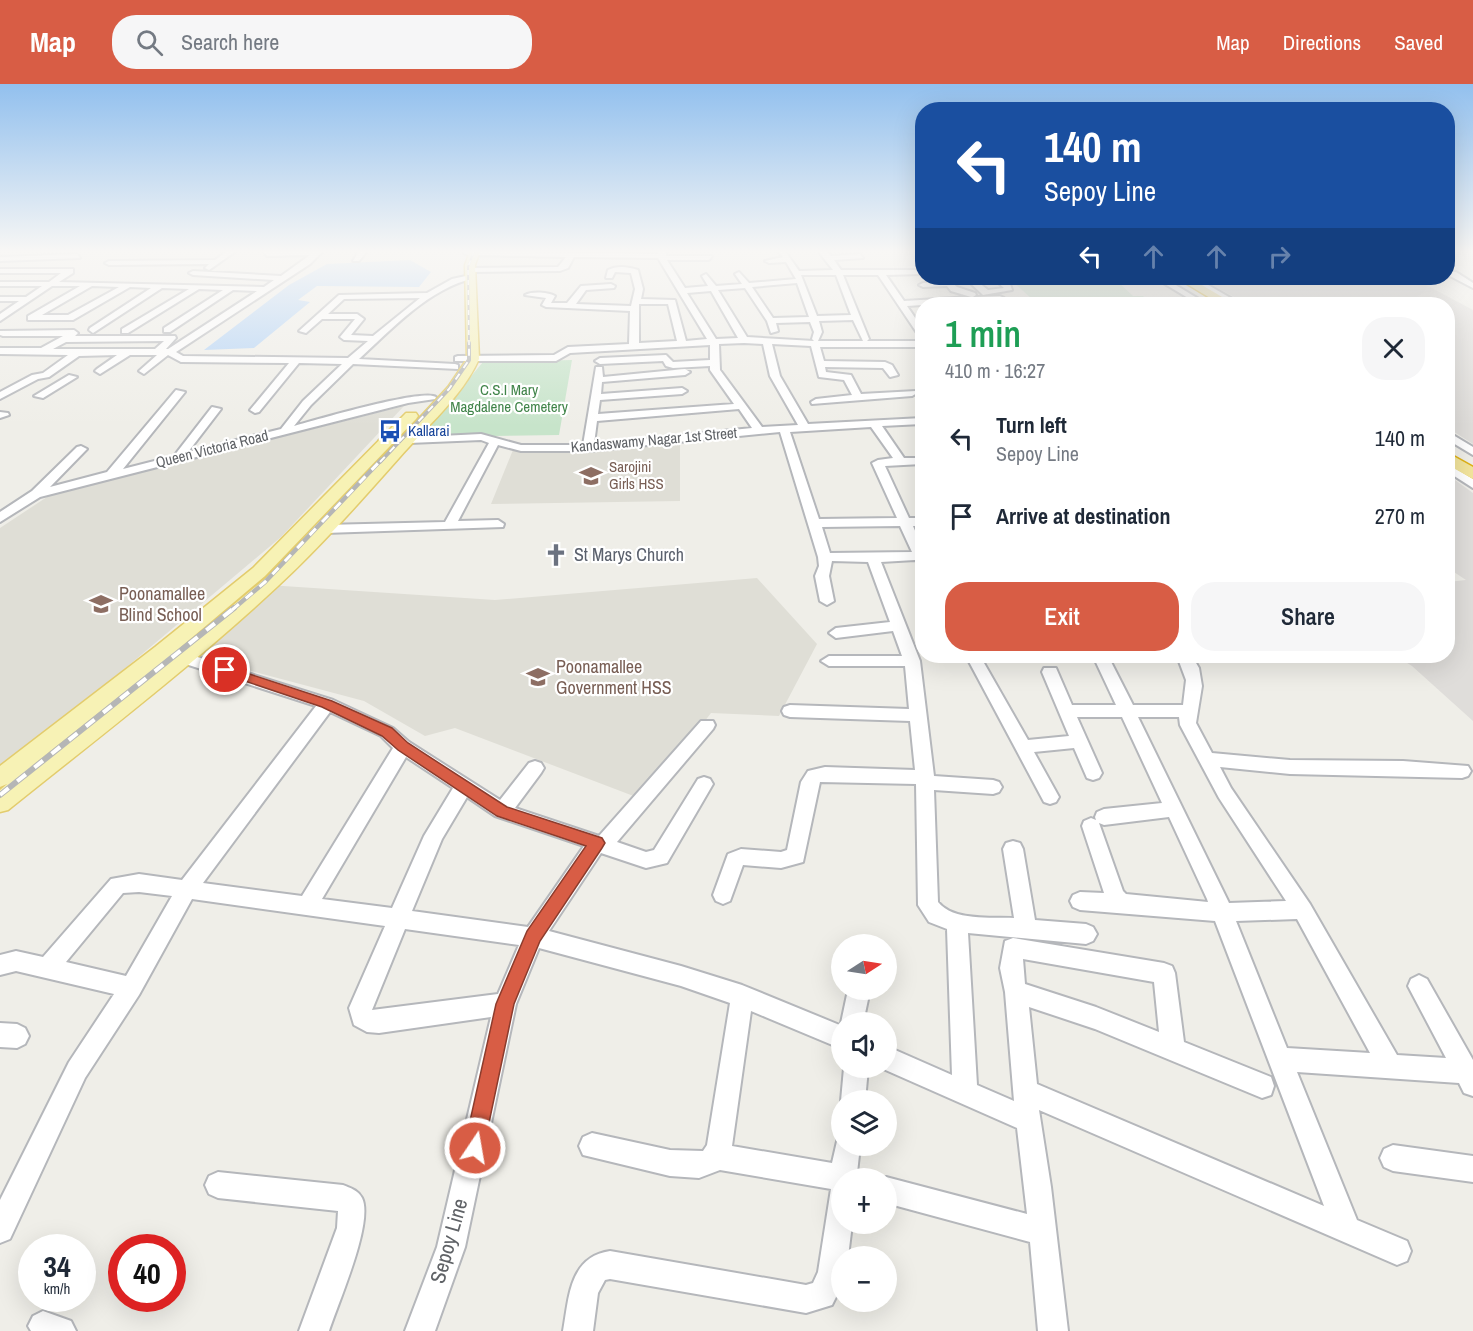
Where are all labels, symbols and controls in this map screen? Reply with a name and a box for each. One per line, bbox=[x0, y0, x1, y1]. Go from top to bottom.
search box bbox=[112, 15, 532, 69]
text: Map bbox=[30, 23, 76, 61]
icon: search bbox=[133, 26, 166, 59]
text: Search here bbox=[181, 27, 279, 57]
text: Map bbox=[1216, 28, 1250, 57]
text: Directions bbox=[1283, 28, 1361, 57]
text: Saved bbox=[1394, 28, 1443, 57]
text: 140 m bbox=[1044, 119, 1142, 175]
icon: left bbox=[945, 126, 1023, 204]
text: Sepoy Line bbox=[1044, 173, 1156, 209]
icon: left bbox=[1074, 240, 1107, 273]
icon: ahead bbox=[1137, 240, 1170, 273]
icon: ahead bbox=[1200, 240, 1233, 273]
icon: right bbox=[1263, 240, 1296, 273]
text: 1 min bbox=[945, 310, 1021, 358]
button: close bbox=[1362, 317, 1425, 380]
text: 410 m · 16:27 bbox=[945, 357, 1045, 384]
park label: C.S.I Mary Magdalene Cemetery bbox=[450, 379, 569, 417]
text: Turn left bbox=[996, 410, 1067, 440]
bus stop icon: Kallarai bbox=[377, 418, 403, 444]
place label: Kallarai bbox=[408, 420, 450, 441]
street label: Kandaswamy Nagar 1st Street bbox=[570, 422, 739, 457]
icon: left bbox=[945, 422, 978, 455]
text: 140 m bbox=[1375, 423, 1425, 453]
street label: Queen Victoria Road bbox=[153, 424, 270, 473]
text: Sepoy Line bbox=[996, 440, 1079, 467]
place label: Sarojini Girls HSS bbox=[609, 456, 664, 494]
school or university icon: Sarojini Girls HSS bbox=[578, 463, 604, 489]
icon: arrive bbox=[945, 500, 978, 533]
text: Arrive at destination bbox=[996, 501, 1170, 531]
text: 270 m bbox=[1375, 501, 1425, 531]
church icon: St Marys Church bbox=[543, 542, 569, 568]
place label: St Marys Church bbox=[574, 542, 684, 567]
place label: Poonamallee Blind School bbox=[119, 581, 205, 627]
button: Exit bbox=[945, 582, 1179, 651]
button: Share bbox=[1191, 582, 1425, 651]
school or university icon: Poonamallee Blind School bbox=[88, 591, 114, 617]
pin bbox=[199, 644, 250, 695]
icon: arrive bbox=[208, 653, 241, 686]
place label: Poonamallee Government HSS bbox=[556, 654, 672, 700]
school or university icon: Poonamallee Government HSS bbox=[525, 664, 551, 690]
north arrow bbox=[831, 934, 897, 1000]
map controls bbox=[831, 934, 897, 1312]
button: sound bbox=[831, 1012, 897, 1078]
button: layers bbox=[831, 1090, 897, 1156]
position arrow bbox=[443, 1116, 507, 1180]
button: + bbox=[831, 1168, 897, 1234]
street label: Sepoy Line bbox=[423, 1195, 474, 1287]
speed limit sign: 40 bbox=[108, 1234, 186, 1312]
text: 34 bbox=[43, 1246, 71, 1286]
button: − bbox=[831, 1246, 897, 1312]
text: km/h bbox=[44, 1278, 70, 1299]

